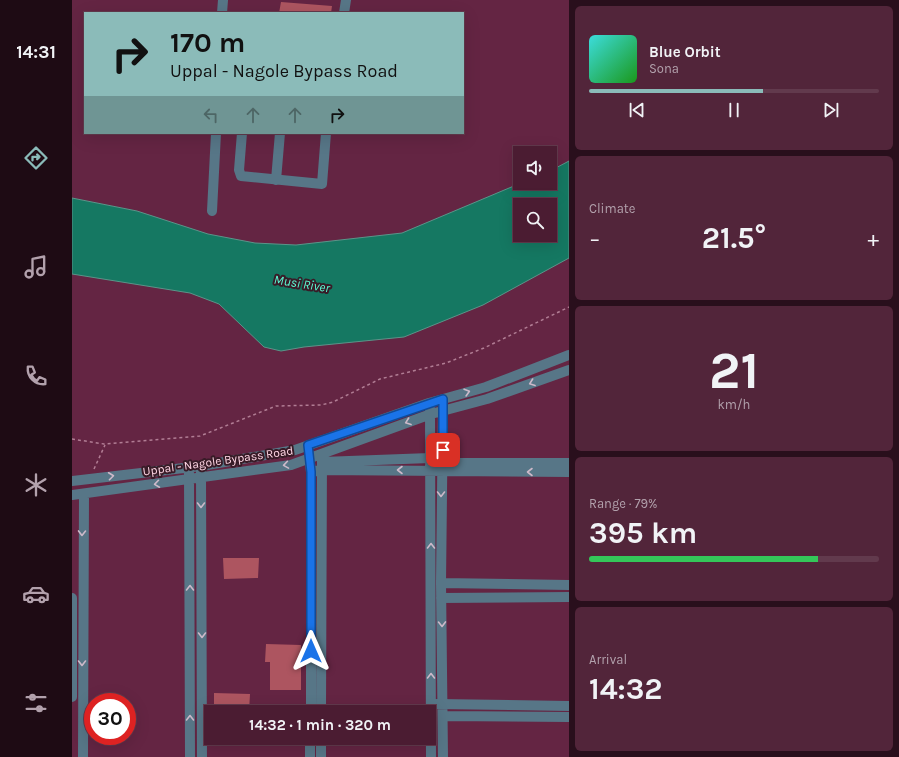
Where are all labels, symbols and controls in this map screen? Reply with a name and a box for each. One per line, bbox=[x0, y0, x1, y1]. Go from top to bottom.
text: 170 m bbox=[170, 26, 245, 59]
icon: right bbox=[104, 28, 156, 80]
text: 14:31 bbox=[16, 41, 56, 63]
text: Blue Orbit bbox=[649, 43, 721, 61]
text: Uppal - Nagole Bypass Road bbox=[170, 60, 398, 82]
text: Sona bbox=[649, 61, 679, 76]
icon: previous bbox=[626, 99, 648, 121]
icon: pause bbox=[723, 99, 745, 121]
icon: next bbox=[820, 99, 842, 121]
icon: left bbox=[200, 104, 222, 126]
icon: ahead bbox=[242, 104, 264, 126]
icon: ahead bbox=[284, 104, 306, 126]
icon: right bbox=[326, 104, 348, 126]
icon: directions bbox=[22, 144, 50, 172]
map controls bbox=[513, 146, 557, 242]
button: sound bbox=[513, 146, 557, 190]
button: search bbox=[513, 198, 557, 242]
text: Climate bbox=[589, 201, 635, 216]
text: 21.5° bbox=[702, 220, 766, 256]
text: − bbox=[589, 226, 601, 252]
text: + bbox=[867, 226, 879, 252]
icon: music bbox=[22, 253, 50, 281]
water label: Musi River bbox=[273, 272, 332, 295]
text: 21 bbox=[709, 340, 759, 401]
icon: phone bbox=[22, 362, 50, 390]
one-way arrow bbox=[529, 379, 536, 387]
one-way arrow bbox=[463, 388, 470, 397]
text: km/h bbox=[718, 397, 750, 412]
one-way arrow bbox=[405, 418, 412, 426]
pin bbox=[426, 433, 460, 467]
icon: arrive bbox=[432, 439, 454, 461]
street label: Uppal - Nagole Bypass Road bbox=[142, 443, 294, 479]
one-way arrow bbox=[283, 461, 289, 469]
one-way arrow bbox=[397, 466, 403, 474]
one-way arrow bbox=[527, 468, 533, 476]
icon: climate bbox=[22, 471, 50, 499]
one-way arrow bbox=[108, 472, 114, 481]
one-way arrow bbox=[154, 479, 160, 488]
one-way arrow bbox=[437, 491, 445, 497]
text: Range · 79% bbox=[589, 496, 658, 511]
one-way arrow bbox=[197, 502, 205, 508]
text: 395 km bbox=[589, 515, 697, 551]
one-way arrow bbox=[78, 530, 87, 536]
one-way arrow bbox=[427, 543, 435, 549]
icon: car bbox=[22, 580, 50, 608]
one-way arrow bbox=[186, 585, 194, 591]
one-way arrow bbox=[437, 621, 446, 627]
position arrow bbox=[290, 630, 332, 672]
one-way arrow bbox=[198, 632, 206, 638]
text: Arrival bbox=[589, 652, 627, 667]
one-way arrow bbox=[78, 660, 86, 666]
text: 14:32 bbox=[589, 671, 662, 707]
one-way arrow bbox=[427, 673, 435, 679]
icon: filters bbox=[22, 689, 50, 717]
speed limit sign: 30 bbox=[84, 693, 136, 745]
one-way arrow bbox=[186, 715, 194, 721]
text: 14:32 · 1 min · 320 m bbox=[249, 716, 391, 734]

